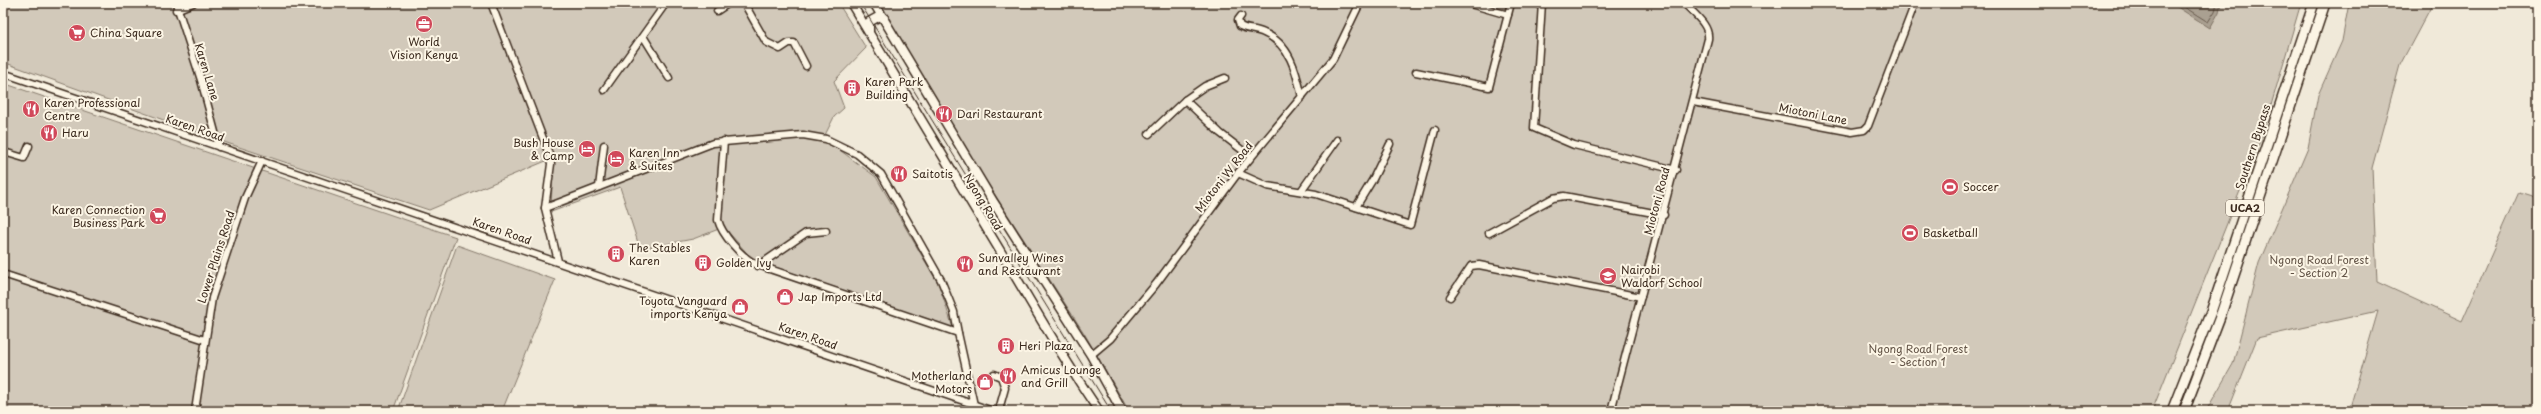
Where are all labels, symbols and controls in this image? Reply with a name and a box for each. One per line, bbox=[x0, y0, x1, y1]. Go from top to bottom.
office icon: World Vision Kenya bbox=[414, 14, 434, 34]
supermarket icon: China Square bbox=[67, 23, 87, 43]
place label: China Square bbox=[90, 24, 162, 41]
place label: World Vision Kenya bbox=[390, 33, 458, 63]
street label: Karen Lane bbox=[191, 41, 224, 103]
place label: Karen Park Building bbox=[865, 73, 924, 103]
building icon: Karen Park Building bbox=[842, 78, 862, 98]
place label: Karen Professional Centre bbox=[44, 94, 140, 124]
restaurant icon: Karen Professional Centre bbox=[21, 99, 41, 119]
street label: Miotoni Lane bbox=[1777, 99, 1849, 128]
street label: Southern Bypass bbox=[2231, 102, 2274, 192]
restaurant icon: Dari Restaurant bbox=[934, 104, 954, 124]
place label: Dari Restaurant bbox=[957, 105, 1043, 122]
street label: Karen Road bbox=[163, 110, 227, 146]
restaurant icon: Haru bbox=[39, 123, 59, 143]
place label: Haru bbox=[62, 124, 89, 141]
place label: Bush House & Camp bbox=[513, 134, 574, 164]
street label: Miotoni W Road bbox=[1191, 138, 1257, 216]
hotel icon: Bush House & Camp bbox=[577, 139, 597, 159]
place label: Karen Inn & Suites bbox=[629, 144, 680, 174]
hotel icon: Karen Inn & Suites bbox=[606, 149, 626, 169]
restaurant icon: Saitotis bbox=[889, 164, 909, 184]
place label: Saitotis bbox=[912, 165, 953, 182]
street label: Miotoni Road bbox=[1639, 165, 1674, 237]
street label: Ngong Road bbox=[960, 170, 1007, 234]
sports icon: Soccer bbox=[1940, 177, 1960, 197]
place label: Soccer bbox=[1963, 178, 1999, 195]
road number: UCA2 bbox=[2226, 200, 2264, 216]
place label: Karen Connection Business Park bbox=[52, 201, 145, 231]
supermarket icon: Karen Connection Business Park bbox=[148, 206, 168, 226]
street label: Lower Plains Road bbox=[193, 208, 239, 305]
street label: Karen Road bbox=[470, 213, 534, 249]
sports icon: Basketball bbox=[1900, 223, 1920, 243]
place label: Basketball bbox=[1923, 224, 1978, 241]
place label: The Stables Karen bbox=[629, 239, 691, 269]
building icon: The Stables Karen bbox=[606, 244, 626, 264]
place label: Sunvalley Wines and Restaurant bbox=[978, 249, 1064, 279]
park label: Ngong Road Forest - Section 2 bbox=[2269, 251, 2369, 281]
building icon: Golden Ivy bbox=[693, 253, 713, 273]
place label: Golden Ivy bbox=[716, 254, 771, 271]
restaurant icon: Sunvalley Wines and Restaurant bbox=[955, 254, 975, 274]
place label: Nairobi Waldorf School bbox=[1621, 261, 1702, 291]
school or university icon: Nairobi Waldorf School bbox=[1598, 266, 1618, 286]
shop icon: Jap Imports Ltd bbox=[775, 287, 795, 307]
place label: Jap Imports Ltd bbox=[798, 288, 882, 305]
place label: Toyota Vanguard imports Kenya bbox=[639, 292, 727, 322]
shop icon: Toyota Vanguard imports Kenya bbox=[730, 297, 750, 317]
street label: Karen Road bbox=[776, 318, 840, 354]
building icon: Heri Plaza bbox=[996, 336, 1016, 356]
place label: Heri Plaza bbox=[1019, 337, 1073, 354]
park label: Ngong Road Forest - Section 1 bbox=[1868, 340, 1968, 370]
place label: Amicus Lounge and Grill bbox=[1021, 361, 1101, 391]
restaurant icon: Amicus Lounge and Grill bbox=[998, 366, 1018, 386]
place label: Motherland Motors bbox=[911, 367, 972, 397]
shop icon: Motherland Motors bbox=[975, 372, 995, 392]

